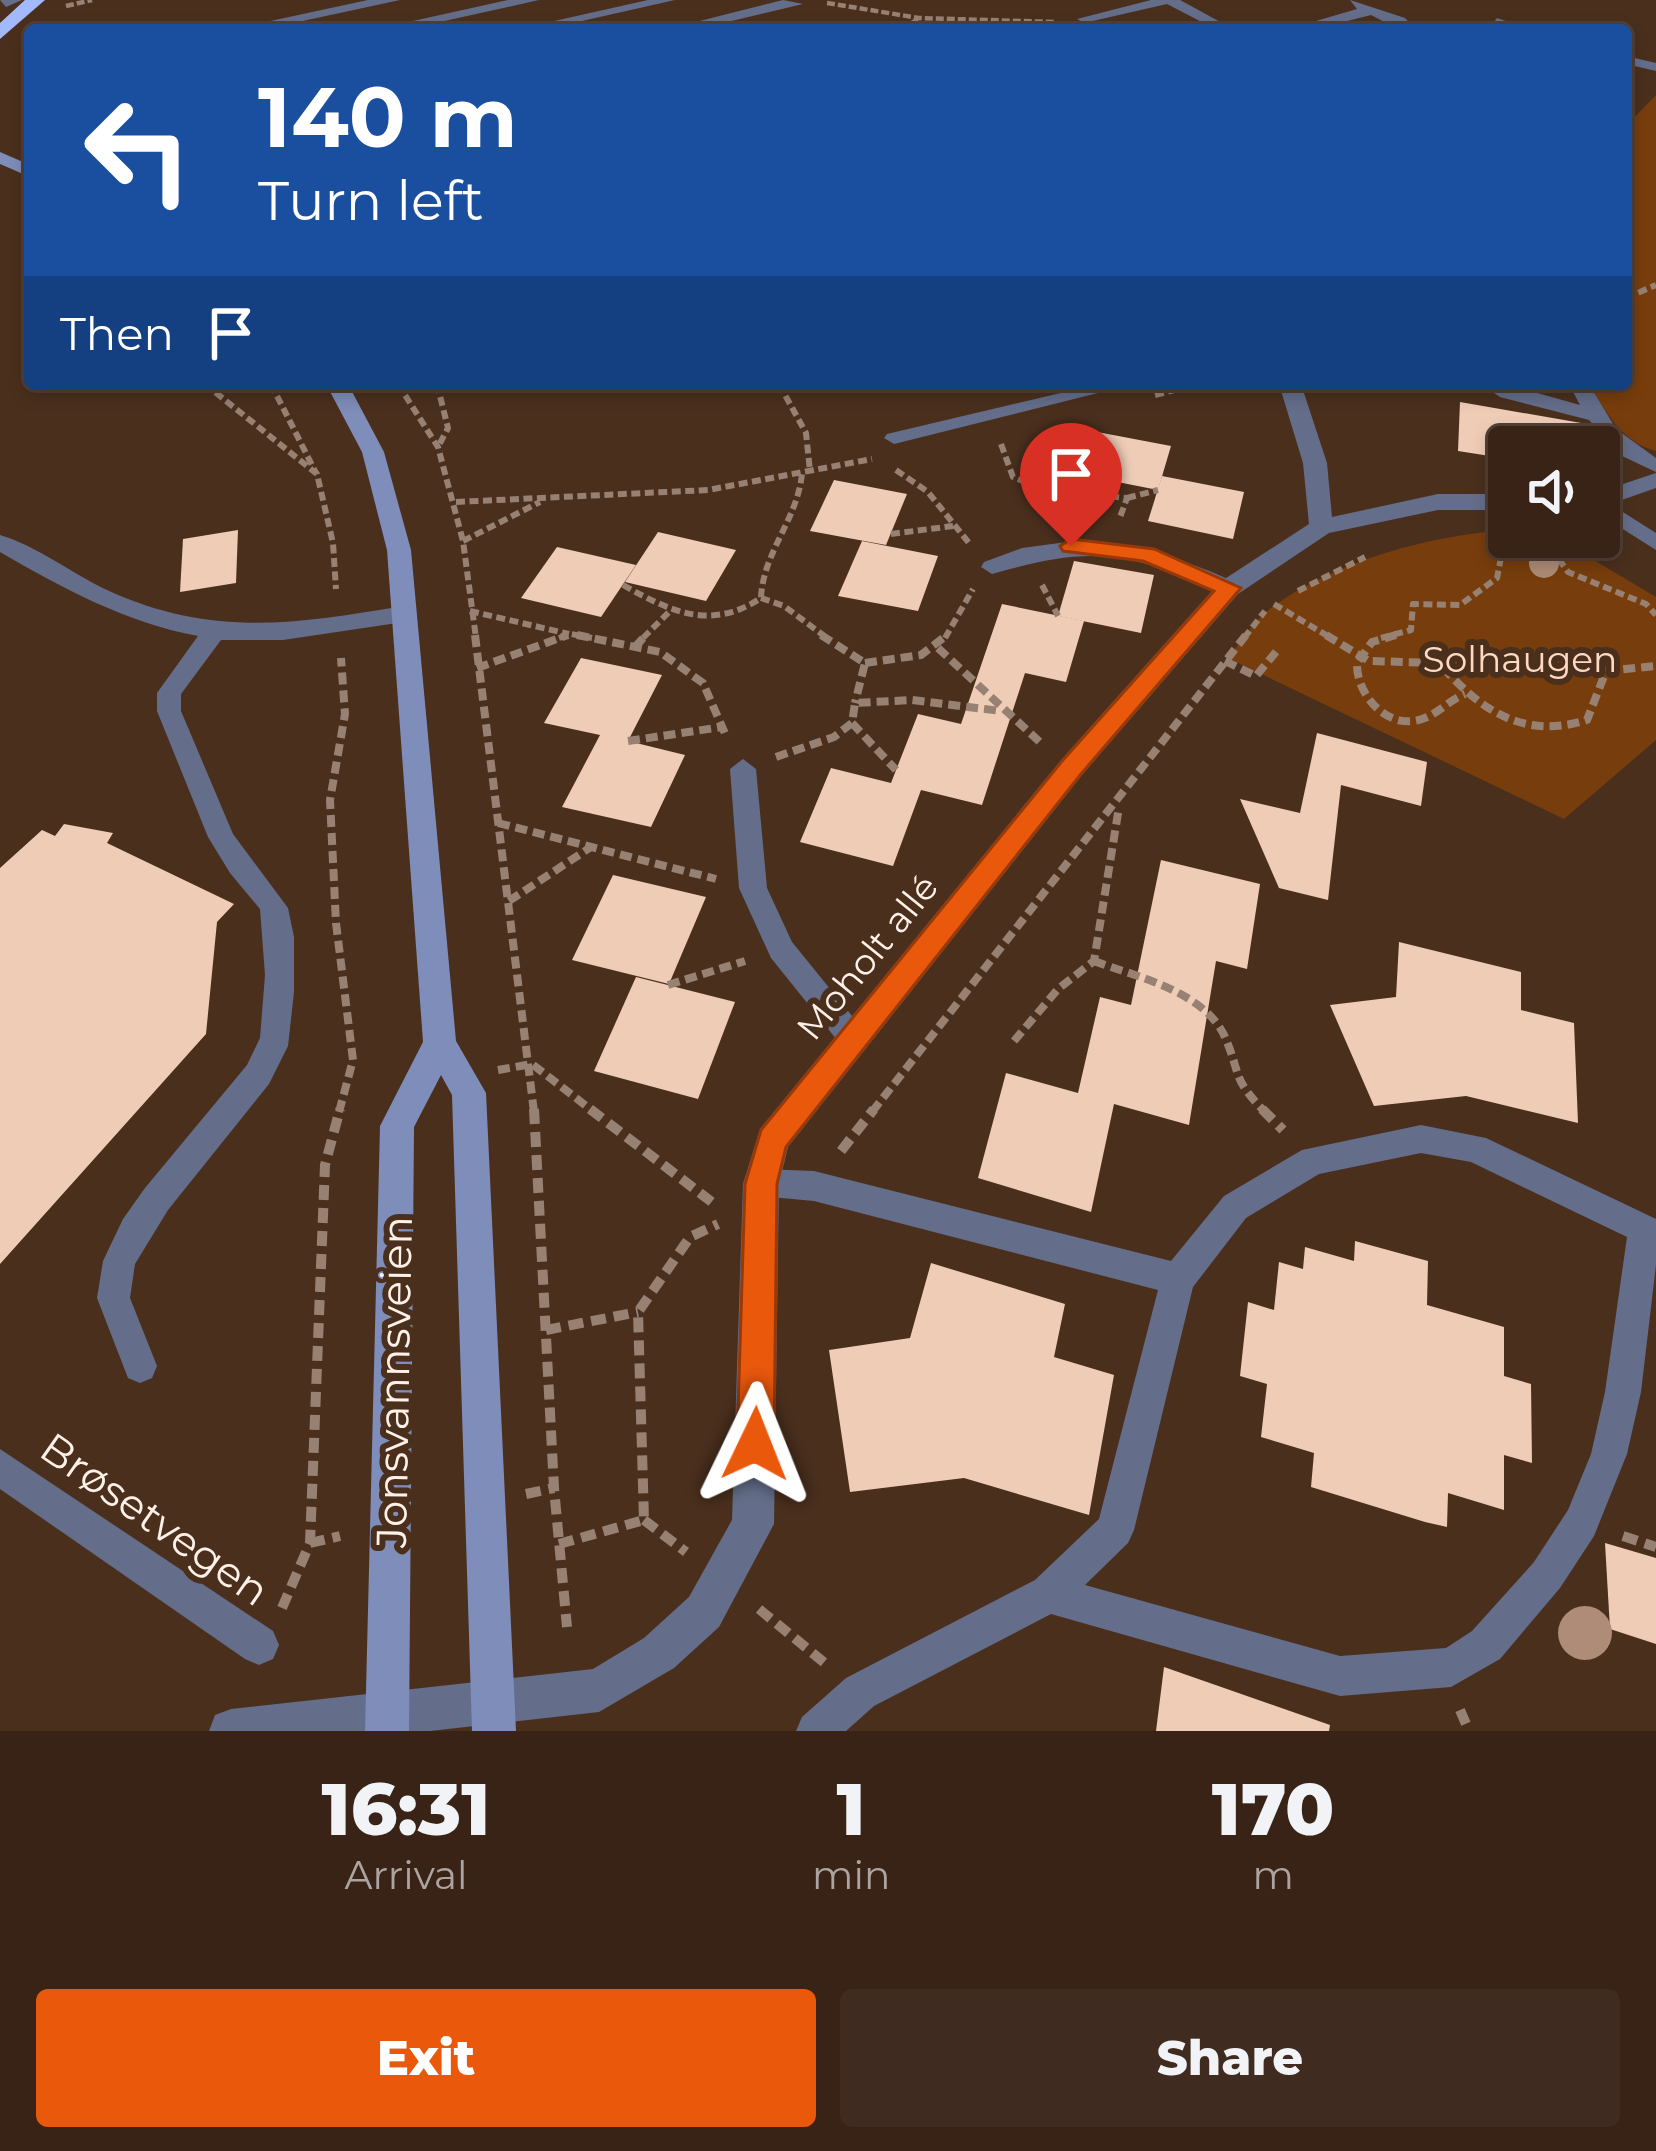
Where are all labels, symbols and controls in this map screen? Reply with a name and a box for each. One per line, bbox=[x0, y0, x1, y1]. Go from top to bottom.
text: 140 m bbox=[258, 66, 518, 168]
icon: left bbox=[60, 72, 216, 228]
text: Turn left bbox=[258, 168, 484, 234]
icon: arrive bbox=[198, 300, 264, 366]
text: Then bbox=[60, 306, 174, 361]
pin bbox=[1020, 423, 1122, 546]
map controls bbox=[1488, 426, 1620, 558]
button: sound bbox=[1488, 426, 1620, 558]
icon: arrive bbox=[1038, 441, 1104, 507]
park label: Solhaugen bbox=[1423, 637, 1617, 681]
street label: Moholt allé bbox=[787, 866, 947, 1048]
street label: Jonsvannsveien bbox=[365, 1216, 423, 1549]
position arrow bbox=[692, 1381, 818, 1507]
street label: Brøsetvegen bbox=[31, 1421, 279, 1617]
text: 16:31 bbox=[322, 1765, 490, 1853]
text: 1 bbox=[837, 1765, 866, 1853]
text: 170 bbox=[1212, 1765, 1334, 1853]
text: Arrival bbox=[345, 1851, 468, 1899]
text: min bbox=[812, 1851, 890, 1899]
text: m bbox=[1252, 1851, 1294, 1899]
button: Exit bbox=[36, 1989, 816, 2127]
button: Share bbox=[840, 1989, 1620, 2127]

